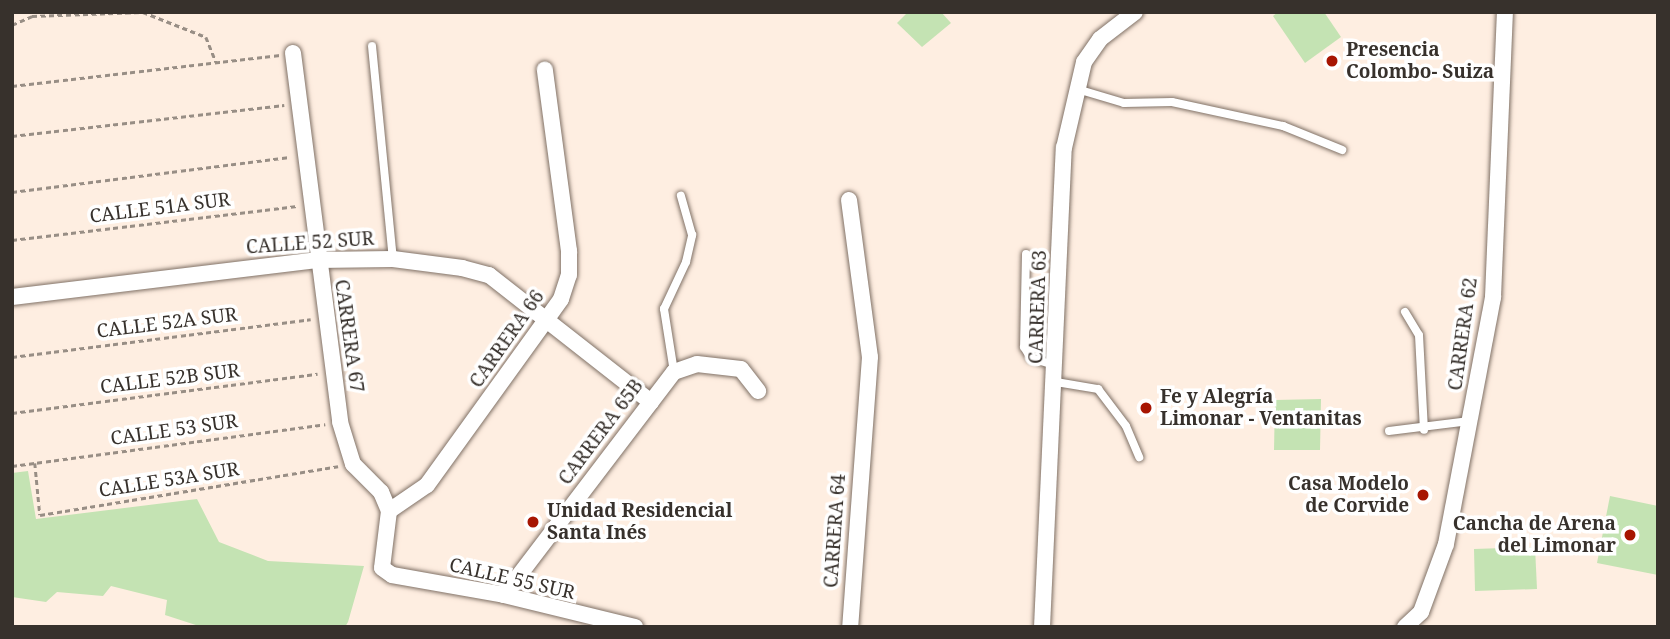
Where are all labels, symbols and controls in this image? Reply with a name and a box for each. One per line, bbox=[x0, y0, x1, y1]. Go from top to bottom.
place label: Presencia Colombo- Suiza bbox=[1346, 39, 1494, 83]
marker: Presencia Colombo- Suiza bbox=[1324, 53, 1340, 69]
street label: CALLE 51A SUR bbox=[88, 188, 232, 228]
street label: CALLE 52 SUR bbox=[245, 227, 375, 259]
street label: CARRERA 63 bbox=[1025, 250, 1051, 364]
street label: CARRERA 62 bbox=[1444, 276, 1482, 392]
street label: CARRERA 67 bbox=[330, 278, 368, 394]
street label: CARRERA 66 bbox=[465, 286, 549, 392]
street label: CALLE 52A SUR bbox=[95, 303, 239, 343]
street label: CALLE 52B SUR bbox=[99, 359, 241, 399]
street label: CARRERA 65B bbox=[554, 375, 648, 489]
place label: Fe y Alegría Limonar - Ventanitas bbox=[1160, 386, 1362, 430]
marker: Fe y Alegría Limonar - Ventanitas bbox=[1138, 400, 1154, 416]
street label: CALLE 53 SUR bbox=[109, 410, 239, 450]
street label: CALLE 53A SUR bbox=[97, 458, 241, 502]
street label: CARRERA 64 bbox=[820, 473, 850, 589]
place label: Casa Modelo de Corvide bbox=[1288, 473, 1409, 517]
marker: Casa Modelo de Corvide bbox=[1415, 487, 1431, 503]
place label: Unidad Residencial Santa Inés bbox=[547, 500, 732, 544]
place label: Cancha de Arena del Limonar bbox=[1453, 513, 1616, 557]
marker: Unidad Residencial Santa Inés bbox=[525, 514, 541, 530]
marker: Cancha de Arena del Limonar bbox=[1622, 527, 1638, 543]
street label: CALLE 55 SUR bbox=[447, 553, 577, 605]

